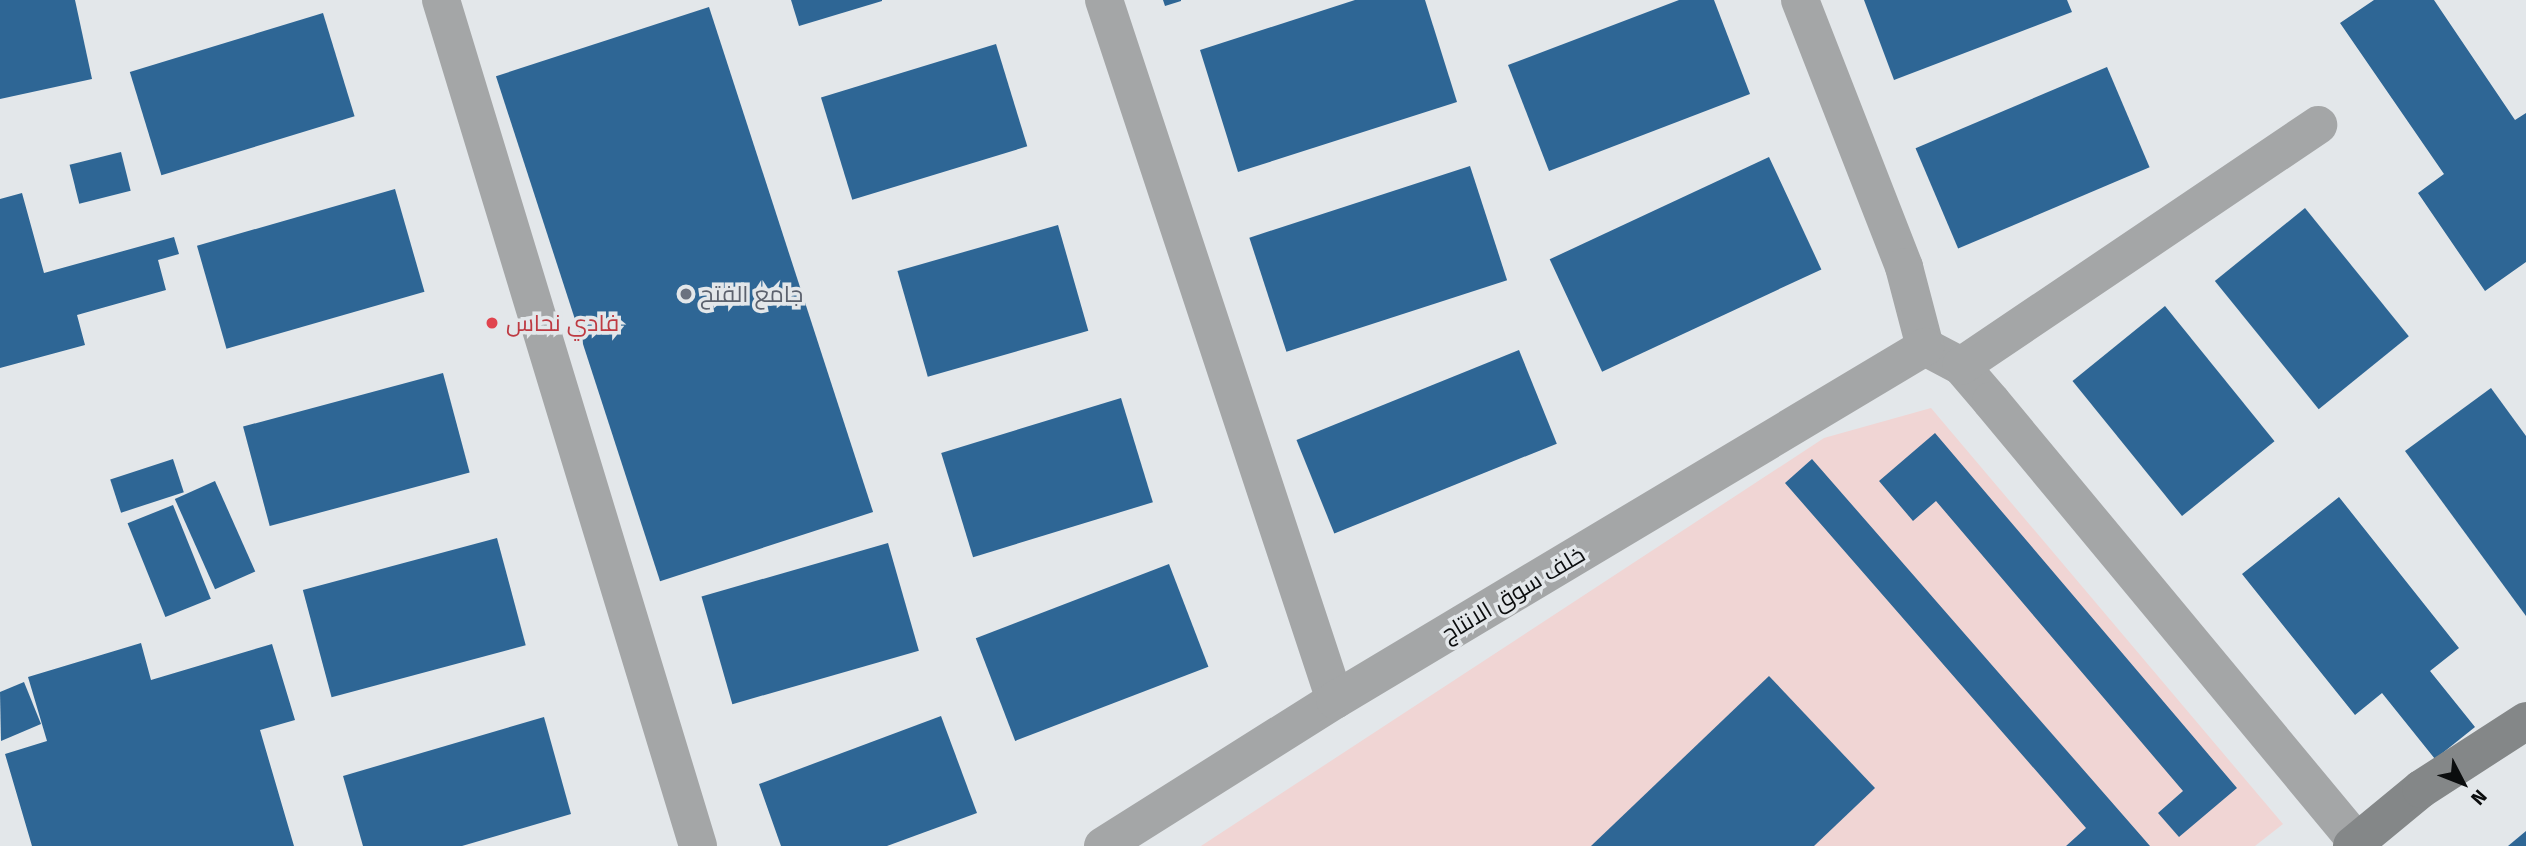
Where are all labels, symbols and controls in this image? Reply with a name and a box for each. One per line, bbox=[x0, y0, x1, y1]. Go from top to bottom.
place label: جامع الفتح bbox=[700, 280, 803, 308]
marker: جامع الفتح bbox=[678, 286, 694, 302]
place label: فادي نحاس bbox=[506, 309, 619, 337]
marker: فادي نحاس bbox=[484, 315, 500, 331]
street label: خلف سوق الانتاج bbox=[1436, 540, 1590, 648]
north arrow bbox=[2428, 748, 2498, 818]
text: N bbox=[2466, 785, 2492, 810]

